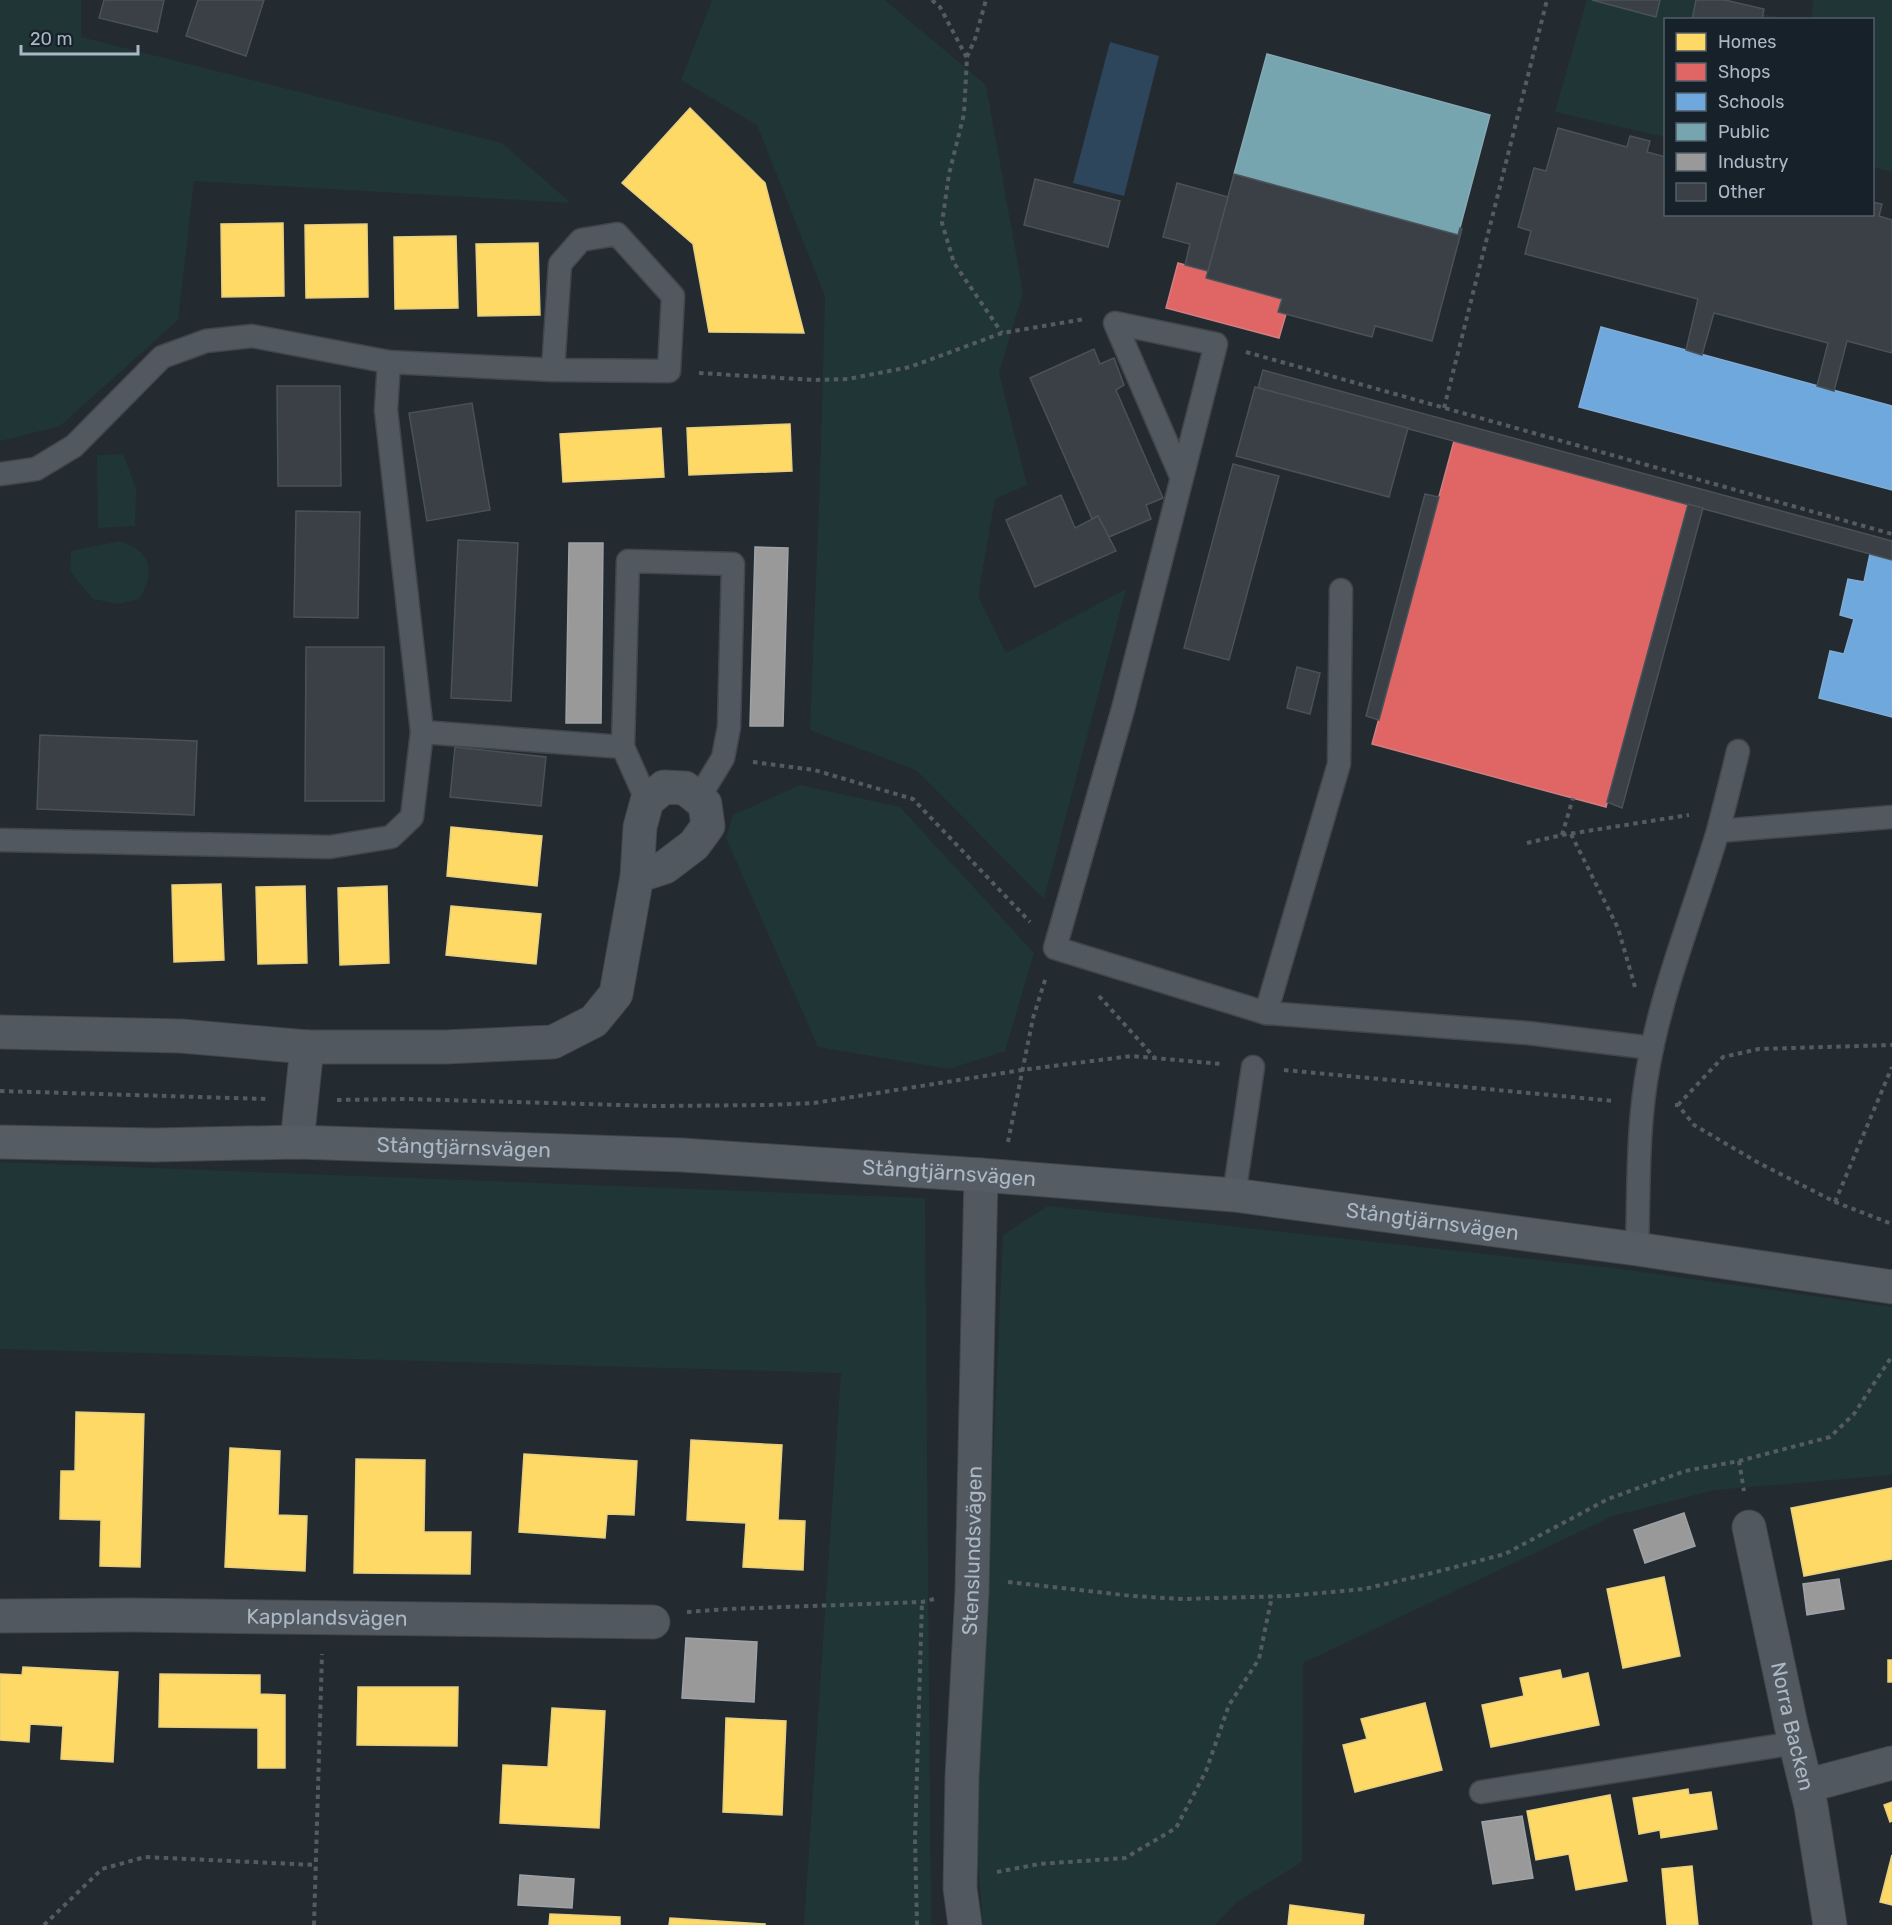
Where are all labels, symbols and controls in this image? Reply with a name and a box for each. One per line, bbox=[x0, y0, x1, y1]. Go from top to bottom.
scale bar bbox=[21, 18, 138, 56]
legend bbox=[1664, 18, 1874, 216]
text: 20 m bbox=[30, 28, 72, 50]
text: Homes bbox=[1718, 31, 1776, 53]
text: Shops bbox=[1718, 61, 1770, 83]
text: Schools bbox=[1718, 91, 1784, 113]
text: Public bbox=[1718, 121, 1770, 143]
text: Industry bbox=[1718, 151, 1788, 173]
text: Other bbox=[1718, 181, 1765, 203]
street label: Stångtjärnsvägen bbox=[376, 1132, 551, 1163]
street label: Stångtjärnsvägen bbox=[861, 1154, 1037, 1191]
street label: Stångtjärnsvägen bbox=[1345, 1197, 1521, 1245]
street label: Stenslundsvägen bbox=[957, 1466, 987, 1636]
street label: Kapplandsvägen bbox=[246, 1604, 408, 1631]
street label: Norra Backen bbox=[1766, 1660, 1820, 1793]

